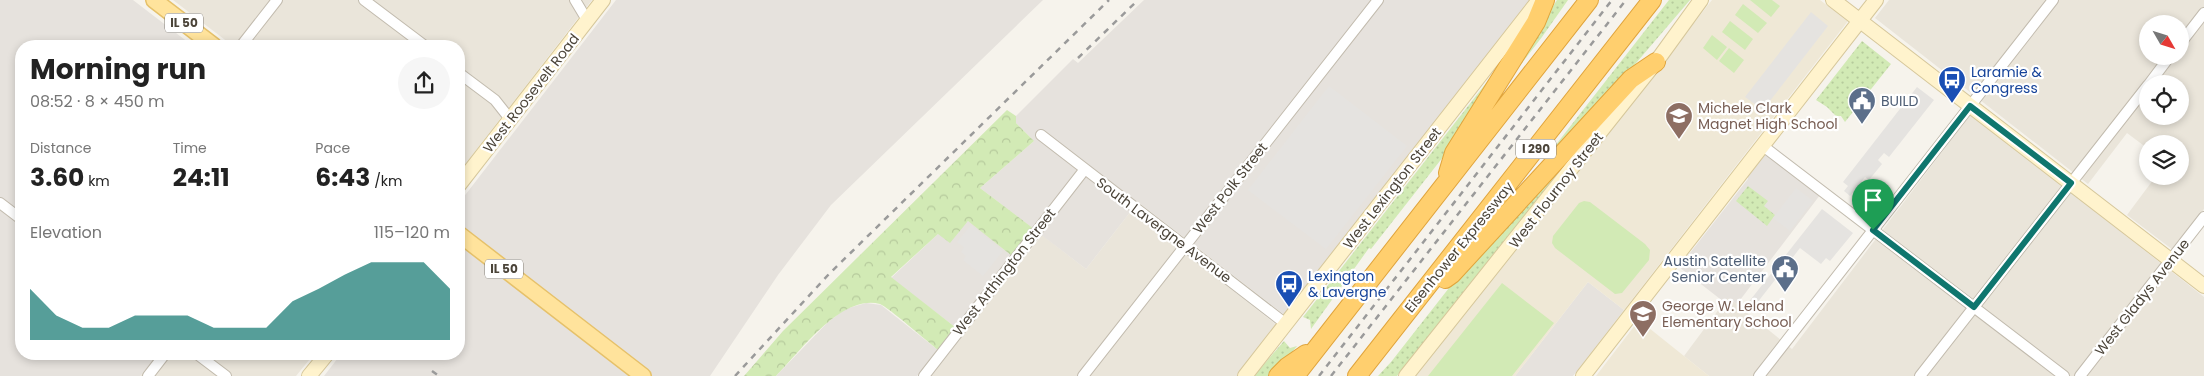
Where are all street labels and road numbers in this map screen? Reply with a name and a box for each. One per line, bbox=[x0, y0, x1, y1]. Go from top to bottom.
road number: IL 50 bbox=[165, 13, 203, 32]
street label: West Roosevelt Road bbox=[478, 29, 584, 157]
street label: West Lexington Street bbox=[1338, 123, 1446, 253]
street label: West Flournoy Street bbox=[1504, 128, 1608, 252]
street label: West Polk Street bbox=[1188, 138, 1272, 238]
road number: I 290 bbox=[1516, 140, 1556, 158]
street label: South Lavergne Avenue bbox=[1092, 172, 1236, 288]
street label: Eisenhower Expressway bbox=[1400, 177, 1518, 317]
street label: West Arthington Street bbox=[948, 204, 1060, 340]
street label: West Gladys Avenue bbox=[2090, 234, 2194, 360]
road number: IL 50 bbox=[485, 260, 523, 278]

